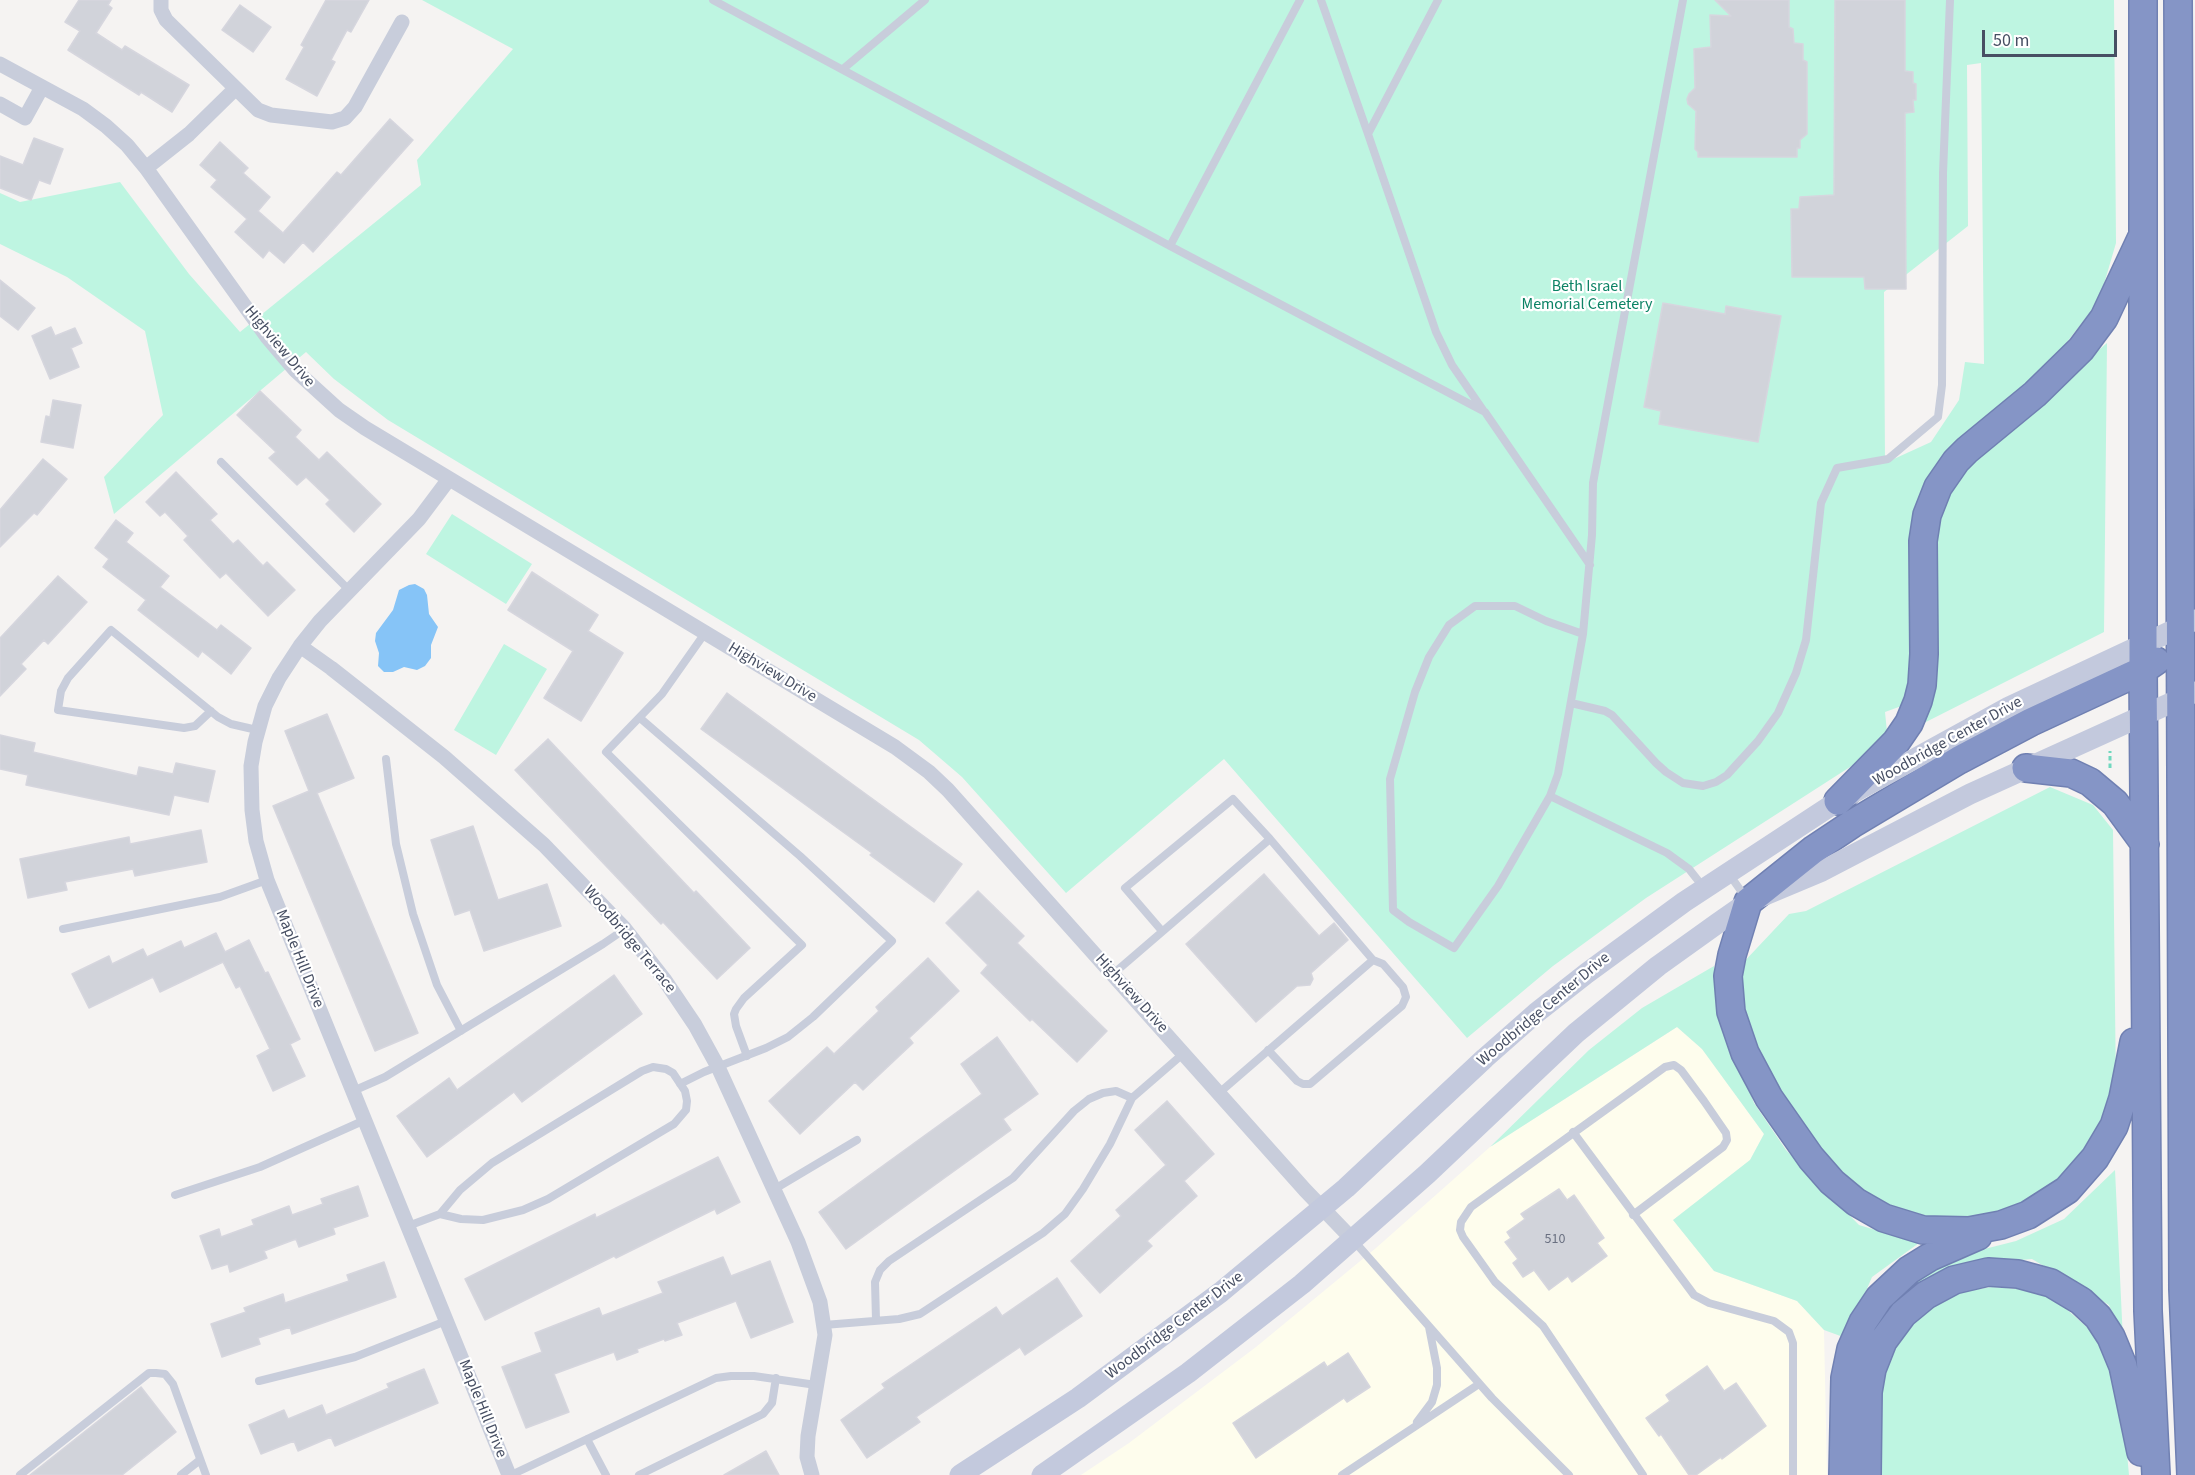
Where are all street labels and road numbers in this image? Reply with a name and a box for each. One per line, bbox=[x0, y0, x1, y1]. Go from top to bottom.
street label: Highview Drive bbox=[240, 303, 318, 391]
street label: Highview Drive bbox=[724, 639, 820, 707]
street label: Woodbridge Center Drive bbox=[1870, 693, 2026, 791]
street label: Woodbridge Terrace bbox=[579, 882, 679, 998]
street label: Maple Hill Drive bbox=[271, 907, 327, 1011]
street label: Woodbridge Center Drive bbox=[1474, 949, 1614, 1071]
street label: Highview Drive bbox=[1090, 950, 1172, 1038]
street label: Woodbridge Center Drive bbox=[1102, 1268, 1248, 1384]
street label: Maple Hill Drive bbox=[454, 1357, 510, 1461]

